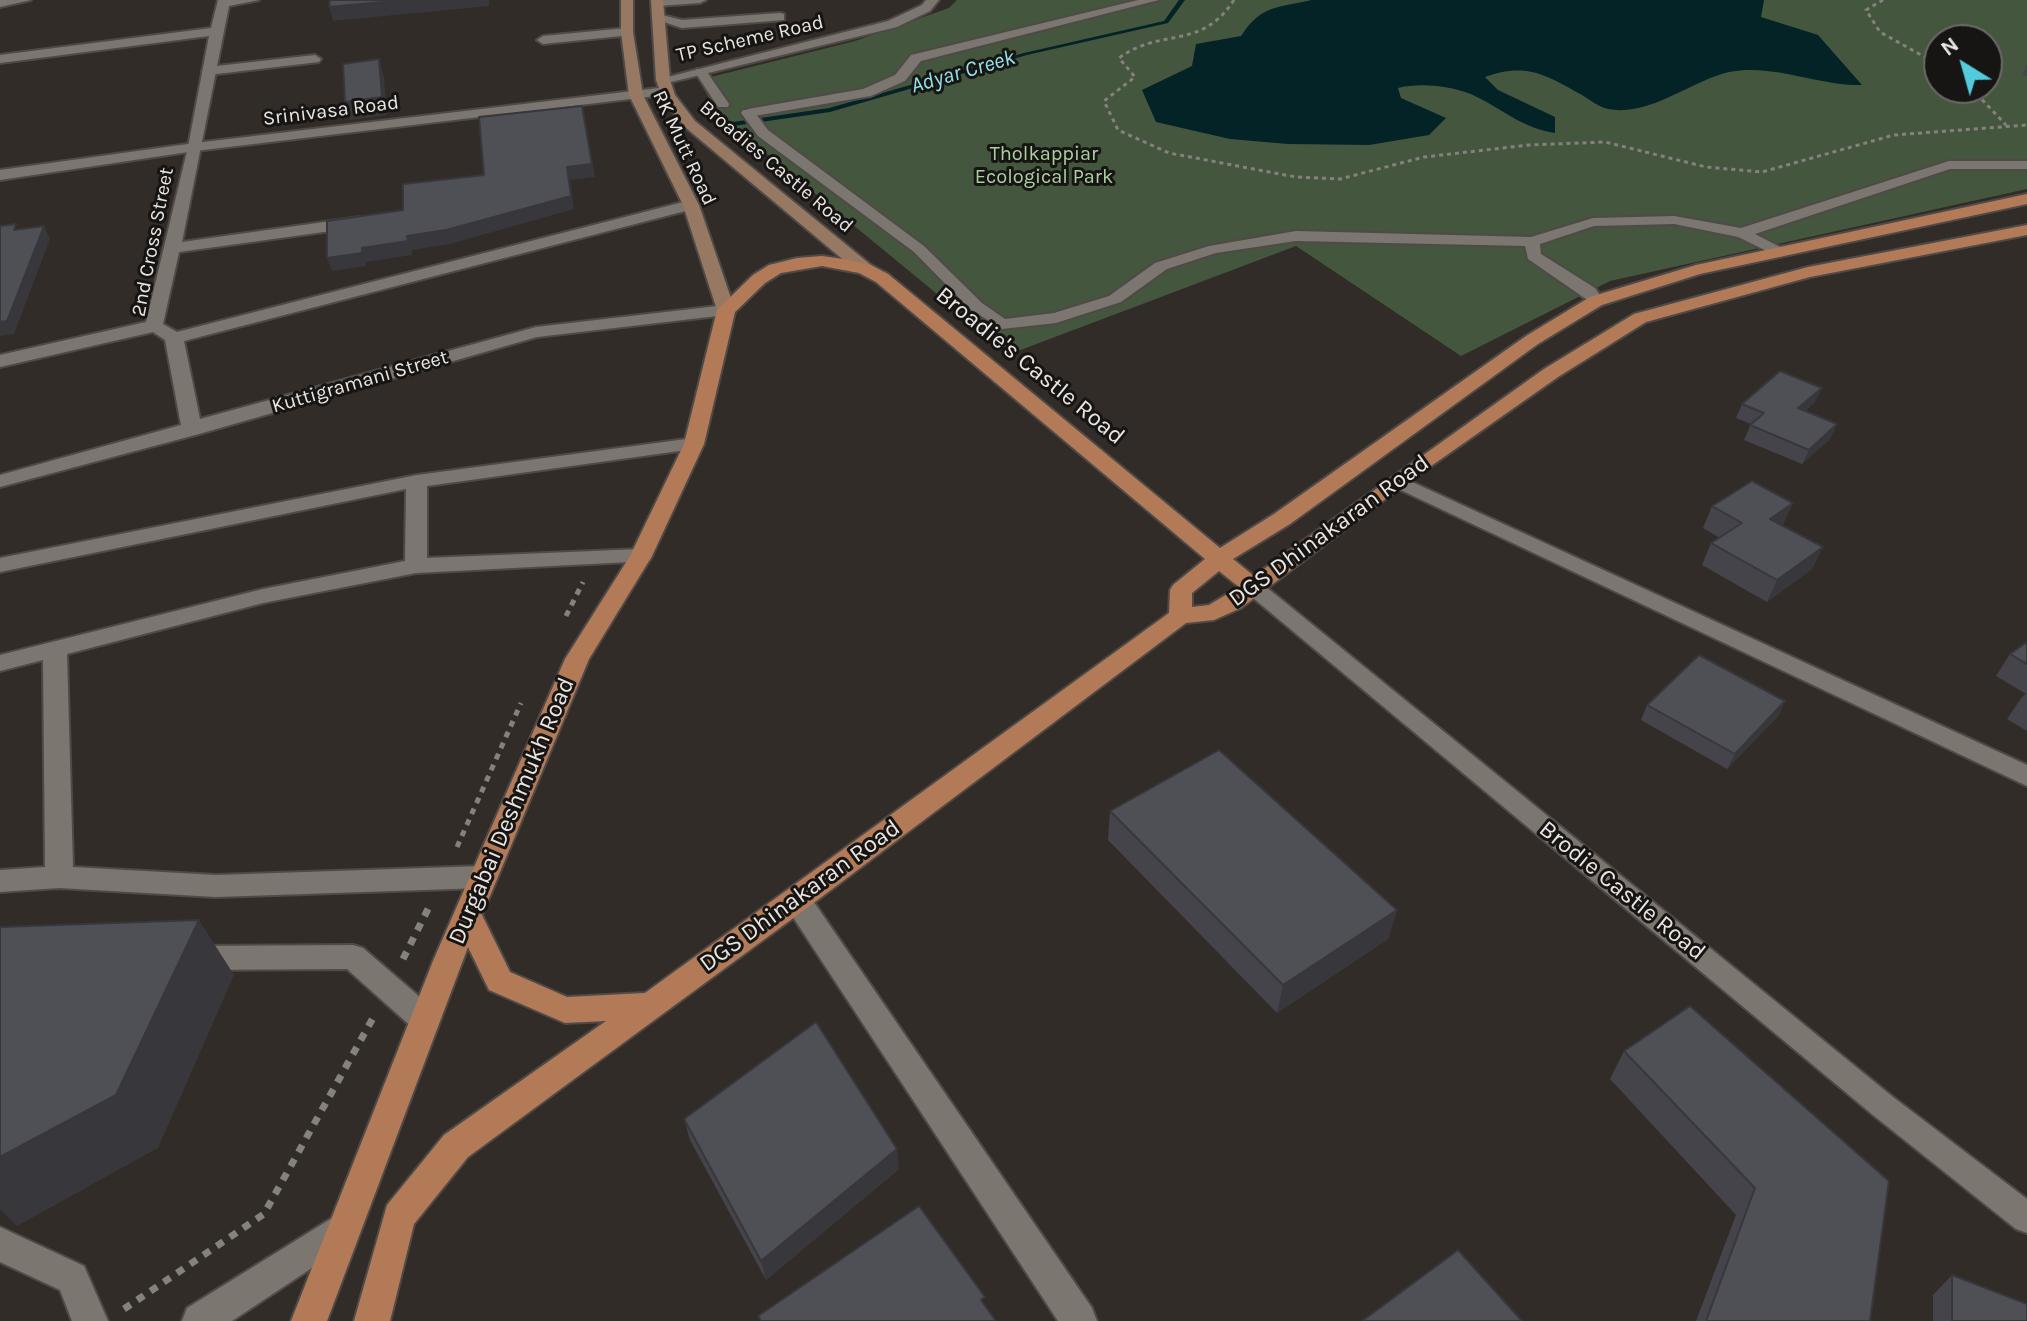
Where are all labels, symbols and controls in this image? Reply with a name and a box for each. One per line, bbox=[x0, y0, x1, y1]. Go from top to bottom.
street label: TP Scheme Road bbox=[674, 10, 826, 68]
north arrow bbox=[1923, 24, 2003, 104]
text: N bbox=[1936, 31, 1964, 62]
water label: Adyar Creek bbox=[908, 45, 1018, 99]
street label: RK Mutt Road bbox=[647, 87, 721, 209]
street label: Srinivasa Road bbox=[262, 91, 400, 131]
street label: Broadies Castle Road bbox=[694, 96, 858, 238]
park label: Tholkappiar Ecological Park bbox=[975, 142, 1113, 189]
street label: 2nd Cross Street bbox=[127, 165, 179, 319]
street label: Broadie's Castle Road bbox=[930, 281, 1130, 451]
street label: Kuttigramani Street bbox=[269, 345, 451, 419]
street label: DGS Dhinakaran Road bbox=[1223, 449, 1435, 613]
street label: Durgabai Deshmukh Road bbox=[443, 673, 581, 949]
street label: DGS Dhinakaran Road bbox=[694, 814, 906, 978]
street label: Brodie Castle Road bbox=[1533, 815, 1711, 967]

